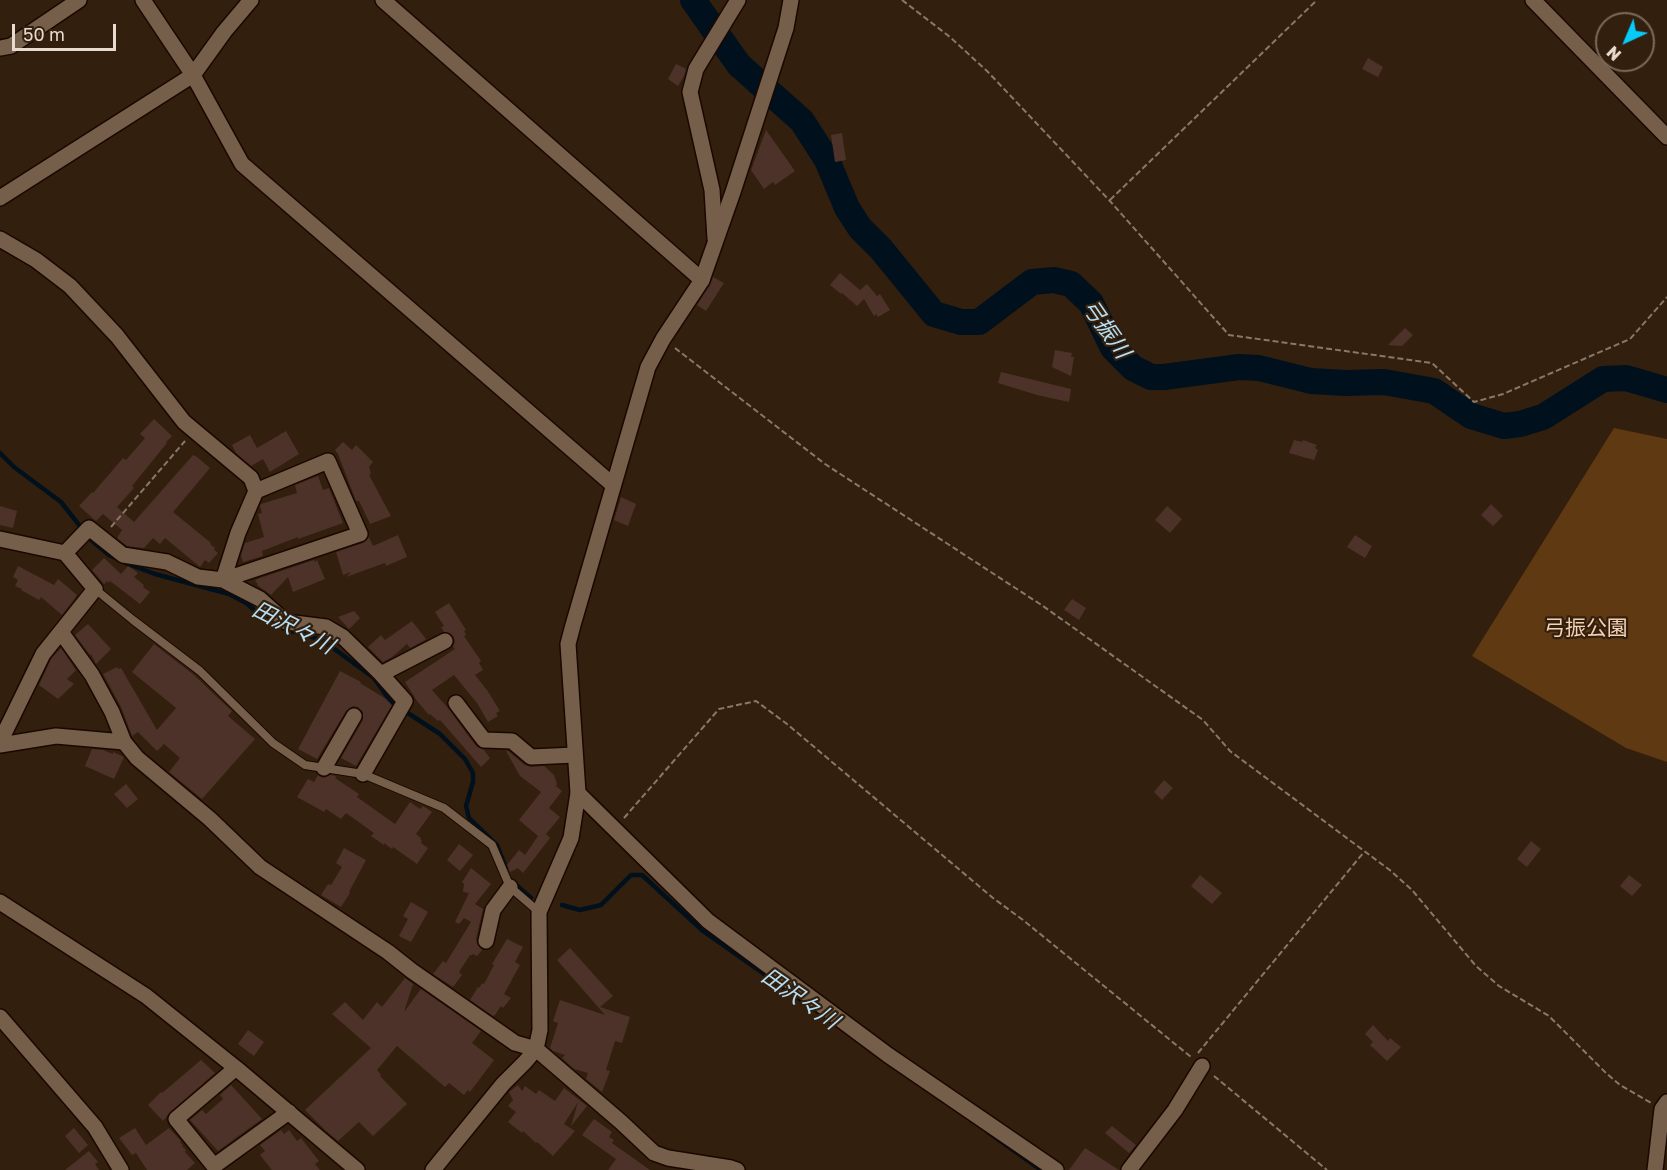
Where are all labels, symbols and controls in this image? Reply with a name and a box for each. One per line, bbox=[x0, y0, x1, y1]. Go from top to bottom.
scale bar bbox=[15, 12, 118, 50]
north arrow bbox=[1595, 12, 1655, 72]
text: 50 m bbox=[23, 23, 65, 45]
text: N bbox=[1603, 42, 1625, 65]
water label: 弓振川 bbox=[1076, 294, 1136, 364]
water label: 田沢々川 bbox=[248, 596, 338, 660]
park label: 弓振公園 bbox=[1544, 615, 1628, 641]
water label: 田沢々川 bbox=[756, 963, 844, 1035]

